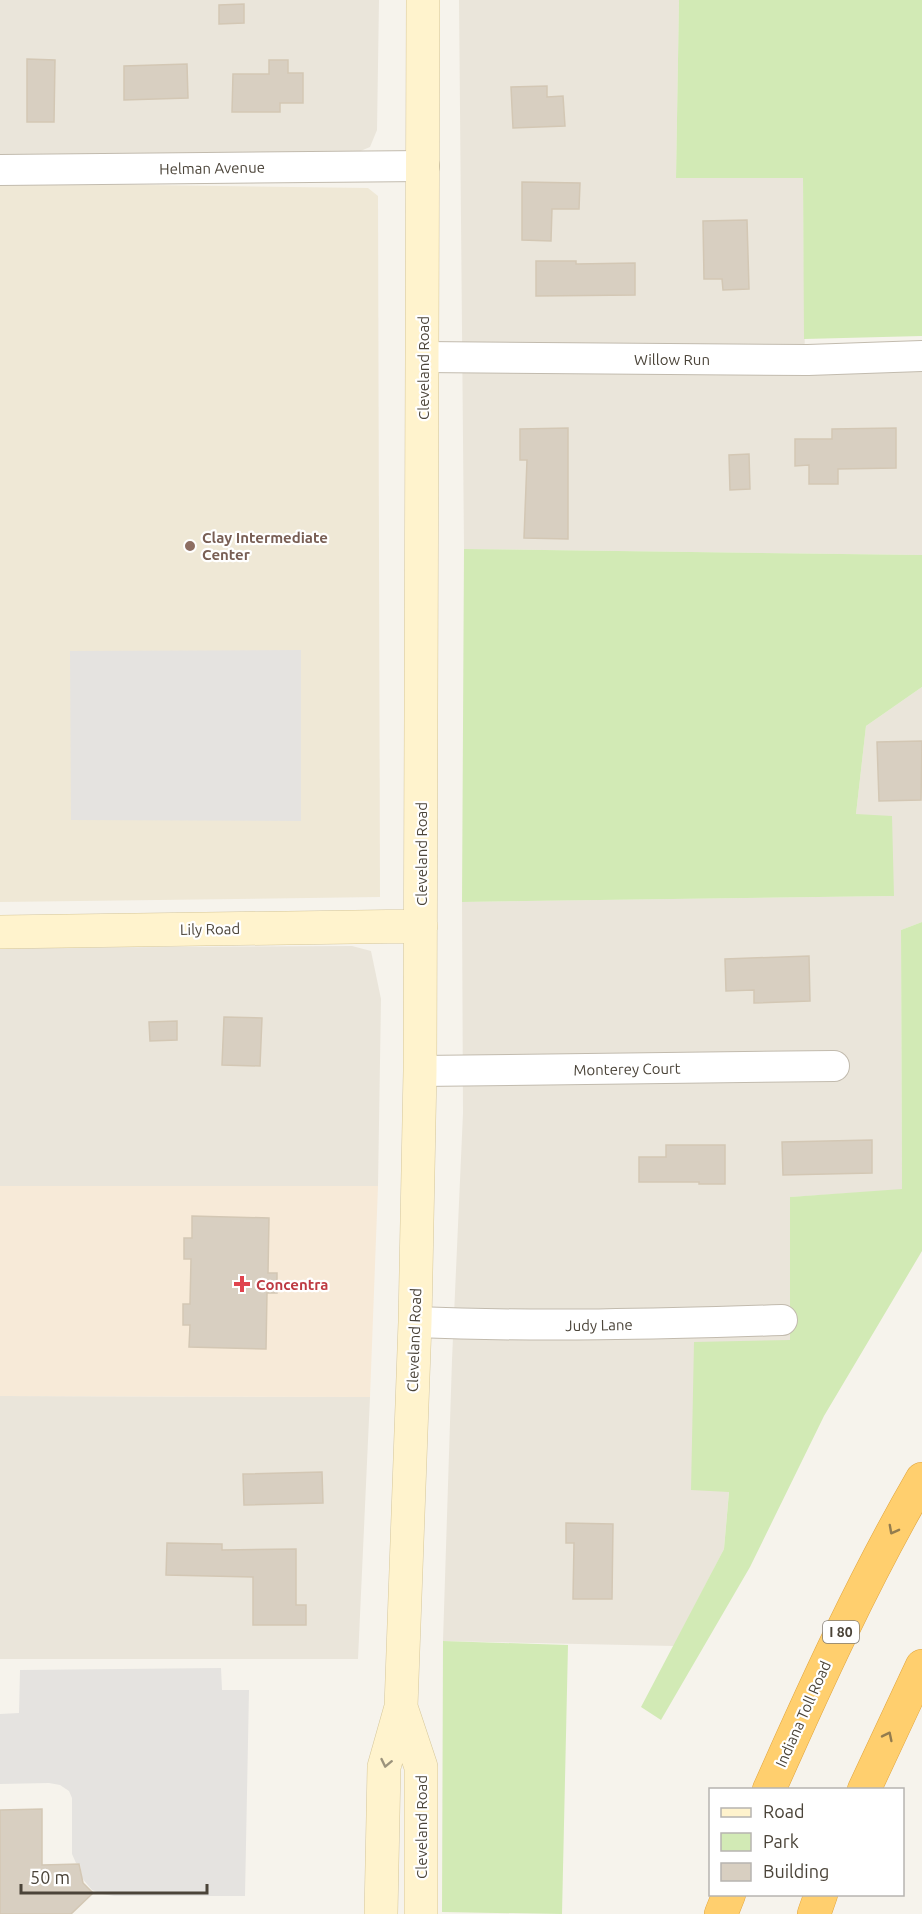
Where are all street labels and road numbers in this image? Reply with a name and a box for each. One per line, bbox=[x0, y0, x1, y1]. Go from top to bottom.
street label: Helman Avenue bbox=[159, 159, 265, 177]
street label: Cleveland Road bbox=[415, 316, 432, 420]
street label: Willow Run bbox=[634, 351, 710, 368]
street label: Cleveland Road bbox=[413, 802, 430, 906]
street label: Lily Road bbox=[180, 920, 240, 938]
street label: Monterey Court bbox=[573, 1060, 681, 1078]
street label: Cleveland Road bbox=[404, 1288, 424, 1392]
street label: Judy Lane bbox=[565, 1316, 633, 1334]
road number: I 80 bbox=[823, 1621, 859, 1643]
street label: Indiana Toll Road bbox=[772, 1658, 834, 1770]
street label: Cleveland Road bbox=[413, 1775, 430, 1879]

